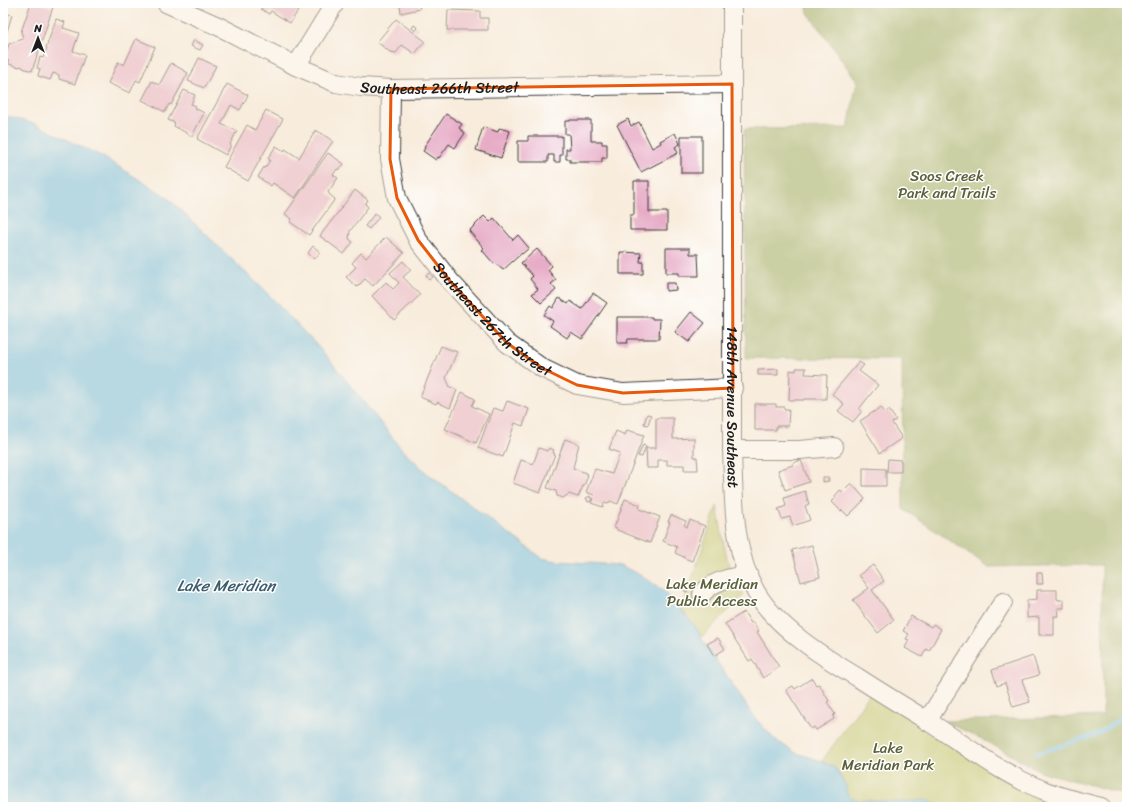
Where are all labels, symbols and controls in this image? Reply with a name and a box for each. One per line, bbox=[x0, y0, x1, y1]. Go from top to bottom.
north arrow bbox=[18, 18, 58, 58]
text: N bbox=[33, 19, 42, 38]
street label: Southeast 266th Street bbox=[360, 74, 520, 102]
park label: Soos Creek Park and Trails bbox=[898, 163, 996, 206]
street label: Southeast 267th Street bbox=[426, 256, 557, 384]
street label: 148th Avenue Southeast bbox=[719, 326, 746, 489]
water label: Lake Meridian bbox=[177, 571, 277, 600]
park label: Lake Meridian Public Access bbox=[666, 571, 758, 614]
park label: Lake Meridian Park bbox=[842, 735, 934, 778]

